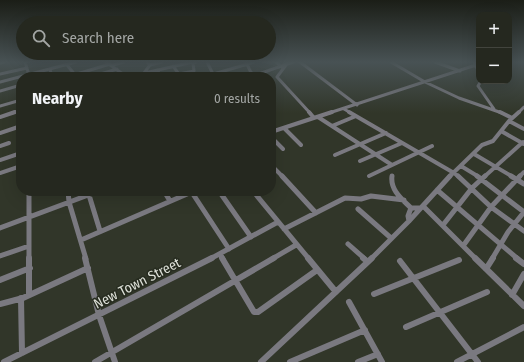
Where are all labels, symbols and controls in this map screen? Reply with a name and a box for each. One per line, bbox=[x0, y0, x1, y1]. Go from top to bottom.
map controls bbox=[476, 12, 512, 84]
button: + bbox=[476, 12, 512, 48]
search box bbox=[16, 16, 276, 60]
icon: search bbox=[30, 27, 52, 49]
text: Search here bbox=[62, 29, 134, 47]
button: − bbox=[476, 48, 512, 84]
text: Nearby bbox=[32, 88, 83, 109]
text: 0 results bbox=[214, 91, 260, 106]
street label: New Town Street bbox=[91, 254, 184, 313]

